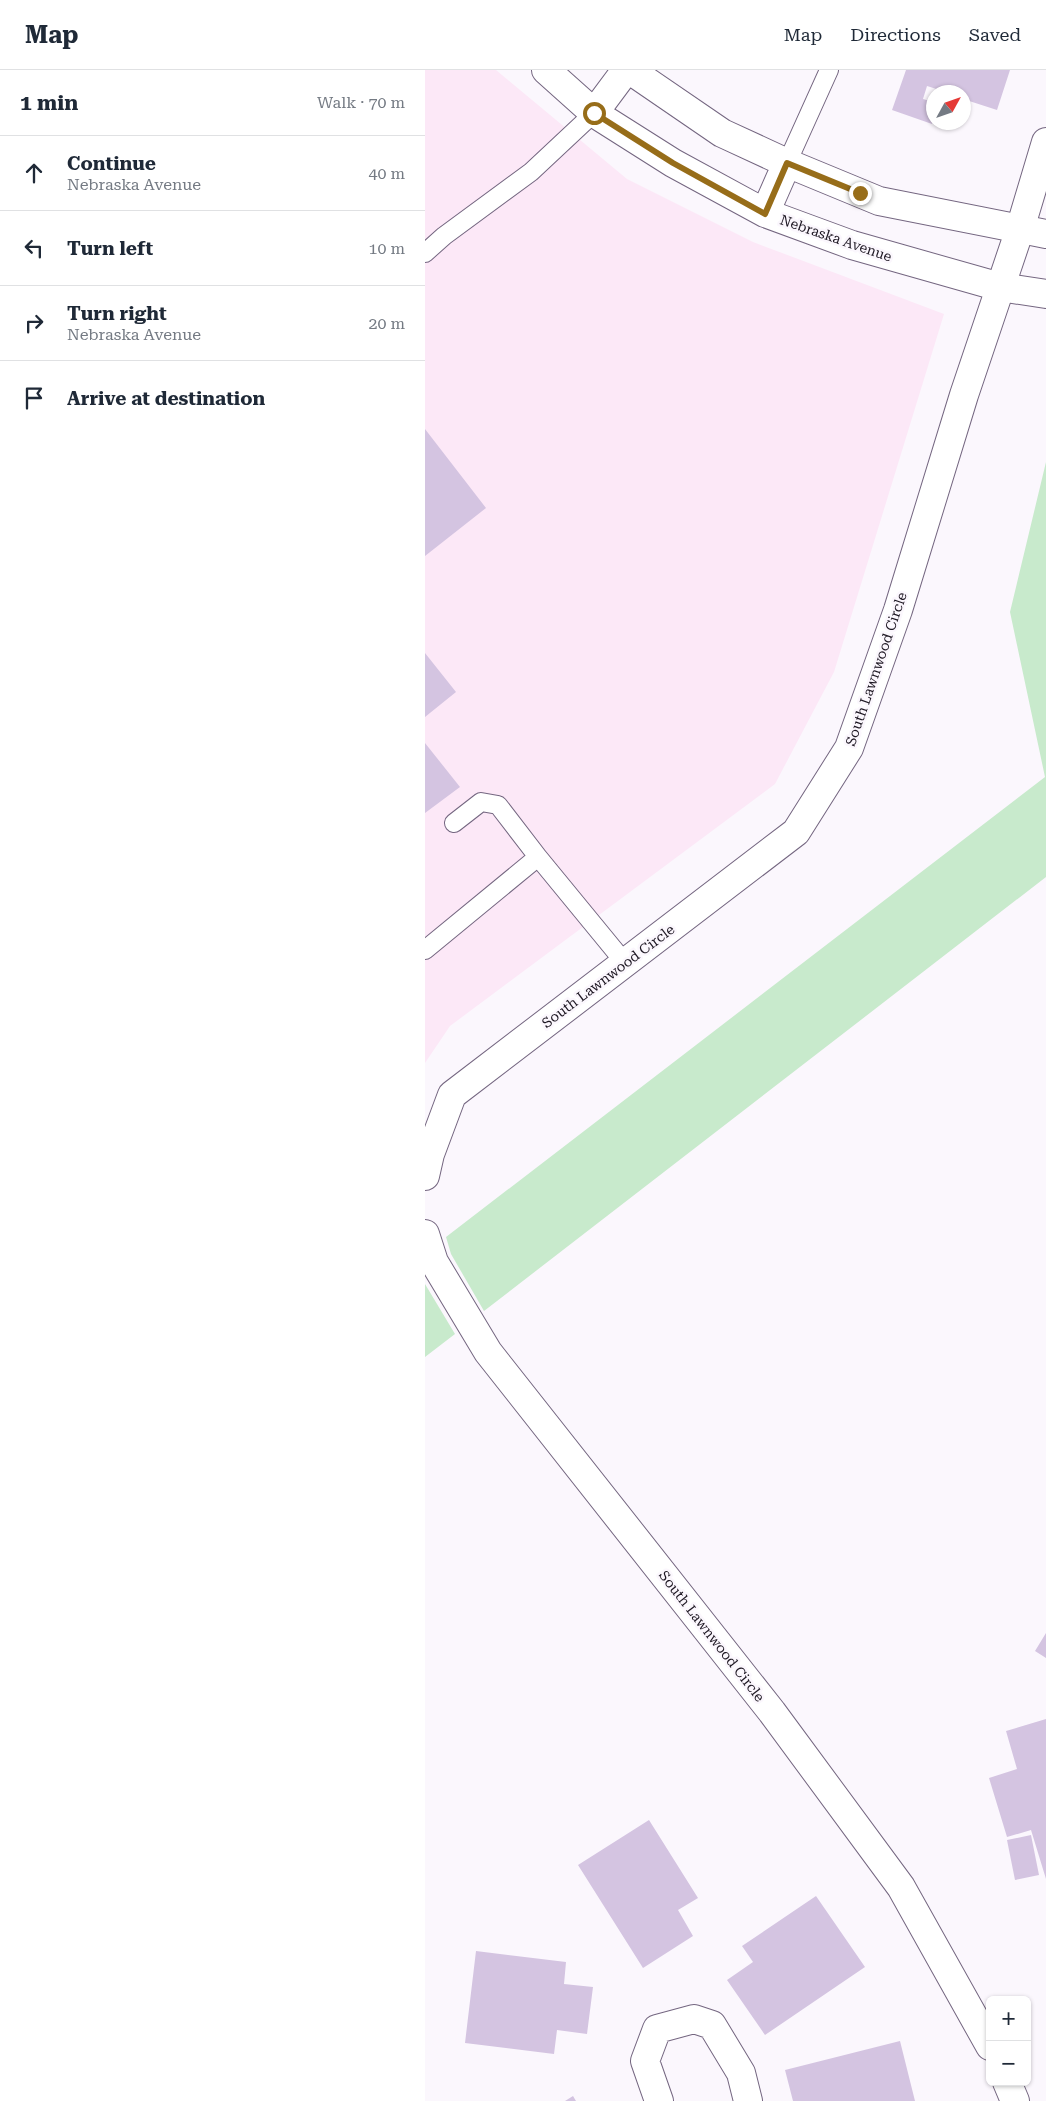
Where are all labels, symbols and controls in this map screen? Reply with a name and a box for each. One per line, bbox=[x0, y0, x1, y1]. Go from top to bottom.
text: Map bbox=[25, 21, 79, 49]
text: Map bbox=[784, 24, 822, 45]
text: Directions bbox=[850, 24, 941, 45]
text: Saved bbox=[969, 24, 1021, 45]
north arrow bbox=[926, 85, 971, 130]
text: 1 min bbox=[20, 91, 78, 115]
text: Walk · 70 m bbox=[317, 93, 405, 112]
route start bbox=[583, 102, 606, 125]
text: Continue bbox=[67, 152, 156, 175]
icon: ahead bbox=[20, 159, 48, 187]
text: 40 m bbox=[368, 164, 405, 183]
text: Nebraska Avenue bbox=[67, 175, 201, 194]
route end bbox=[849, 182, 872, 205]
street label: Nebraska Avenue bbox=[778, 211, 894, 265]
icon: left bbox=[20, 234, 48, 262]
text: Turn left bbox=[67, 237, 153, 260]
text: 10 m bbox=[368, 239, 405, 258]
text: Turn right bbox=[67, 302, 167, 325]
icon: right bbox=[20, 309, 48, 337]
text: 20 m bbox=[368, 314, 405, 333]
text: Nebraska Avenue bbox=[67, 325, 201, 344]
icon: arrive bbox=[20, 384, 48, 412]
text: Arrive at destination bbox=[67, 387, 265, 410]
street label: South Lawnwood Circle bbox=[842, 590, 910, 748]
street label: South Lawnwood Circle bbox=[539, 921, 678, 1031]
street label: South Lawnwood Circle bbox=[656, 1567, 768, 1705]
map controls bbox=[986, 1996, 1031, 2086]
button: + bbox=[986, 1996, 1031, 2041]
button: − bbox=[986, 2041, 1031, 2086]

